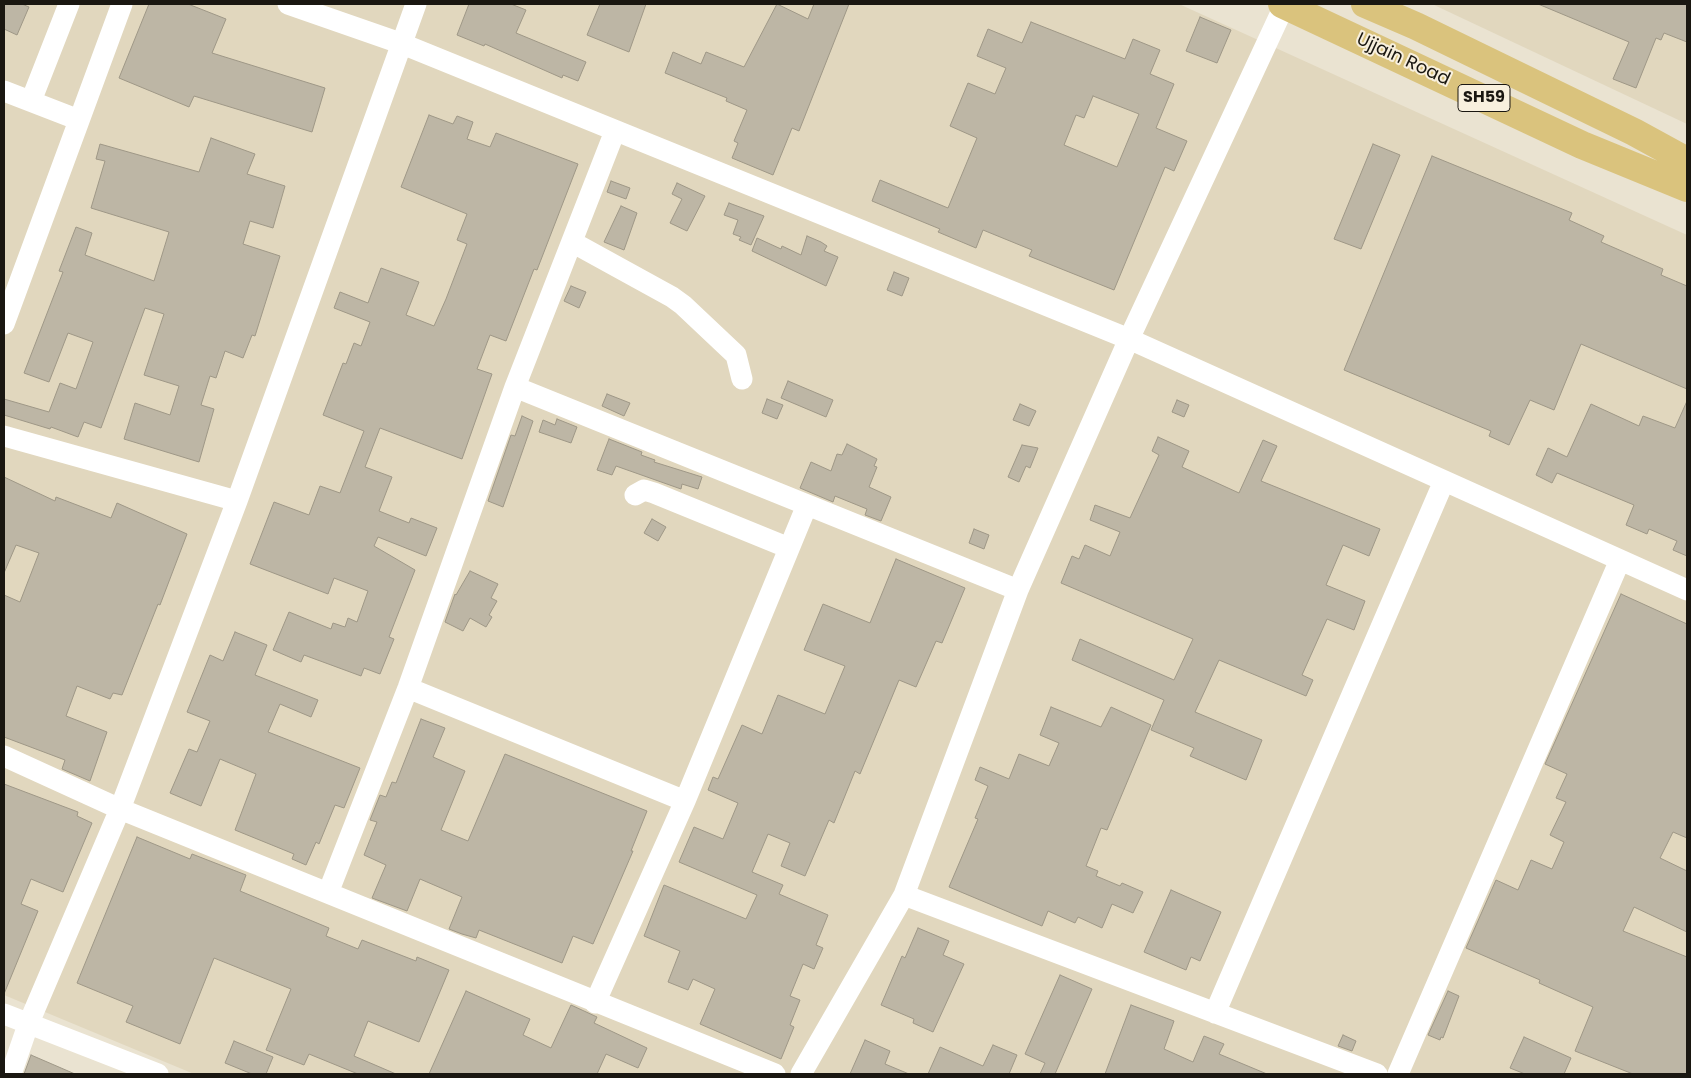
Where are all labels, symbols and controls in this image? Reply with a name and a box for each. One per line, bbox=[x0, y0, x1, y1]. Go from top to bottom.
street label: Ujjain Road bbox=[1353, 29, 1453, 91]
road number: SH59 bbox=[1458, 85, 1510, 112]

